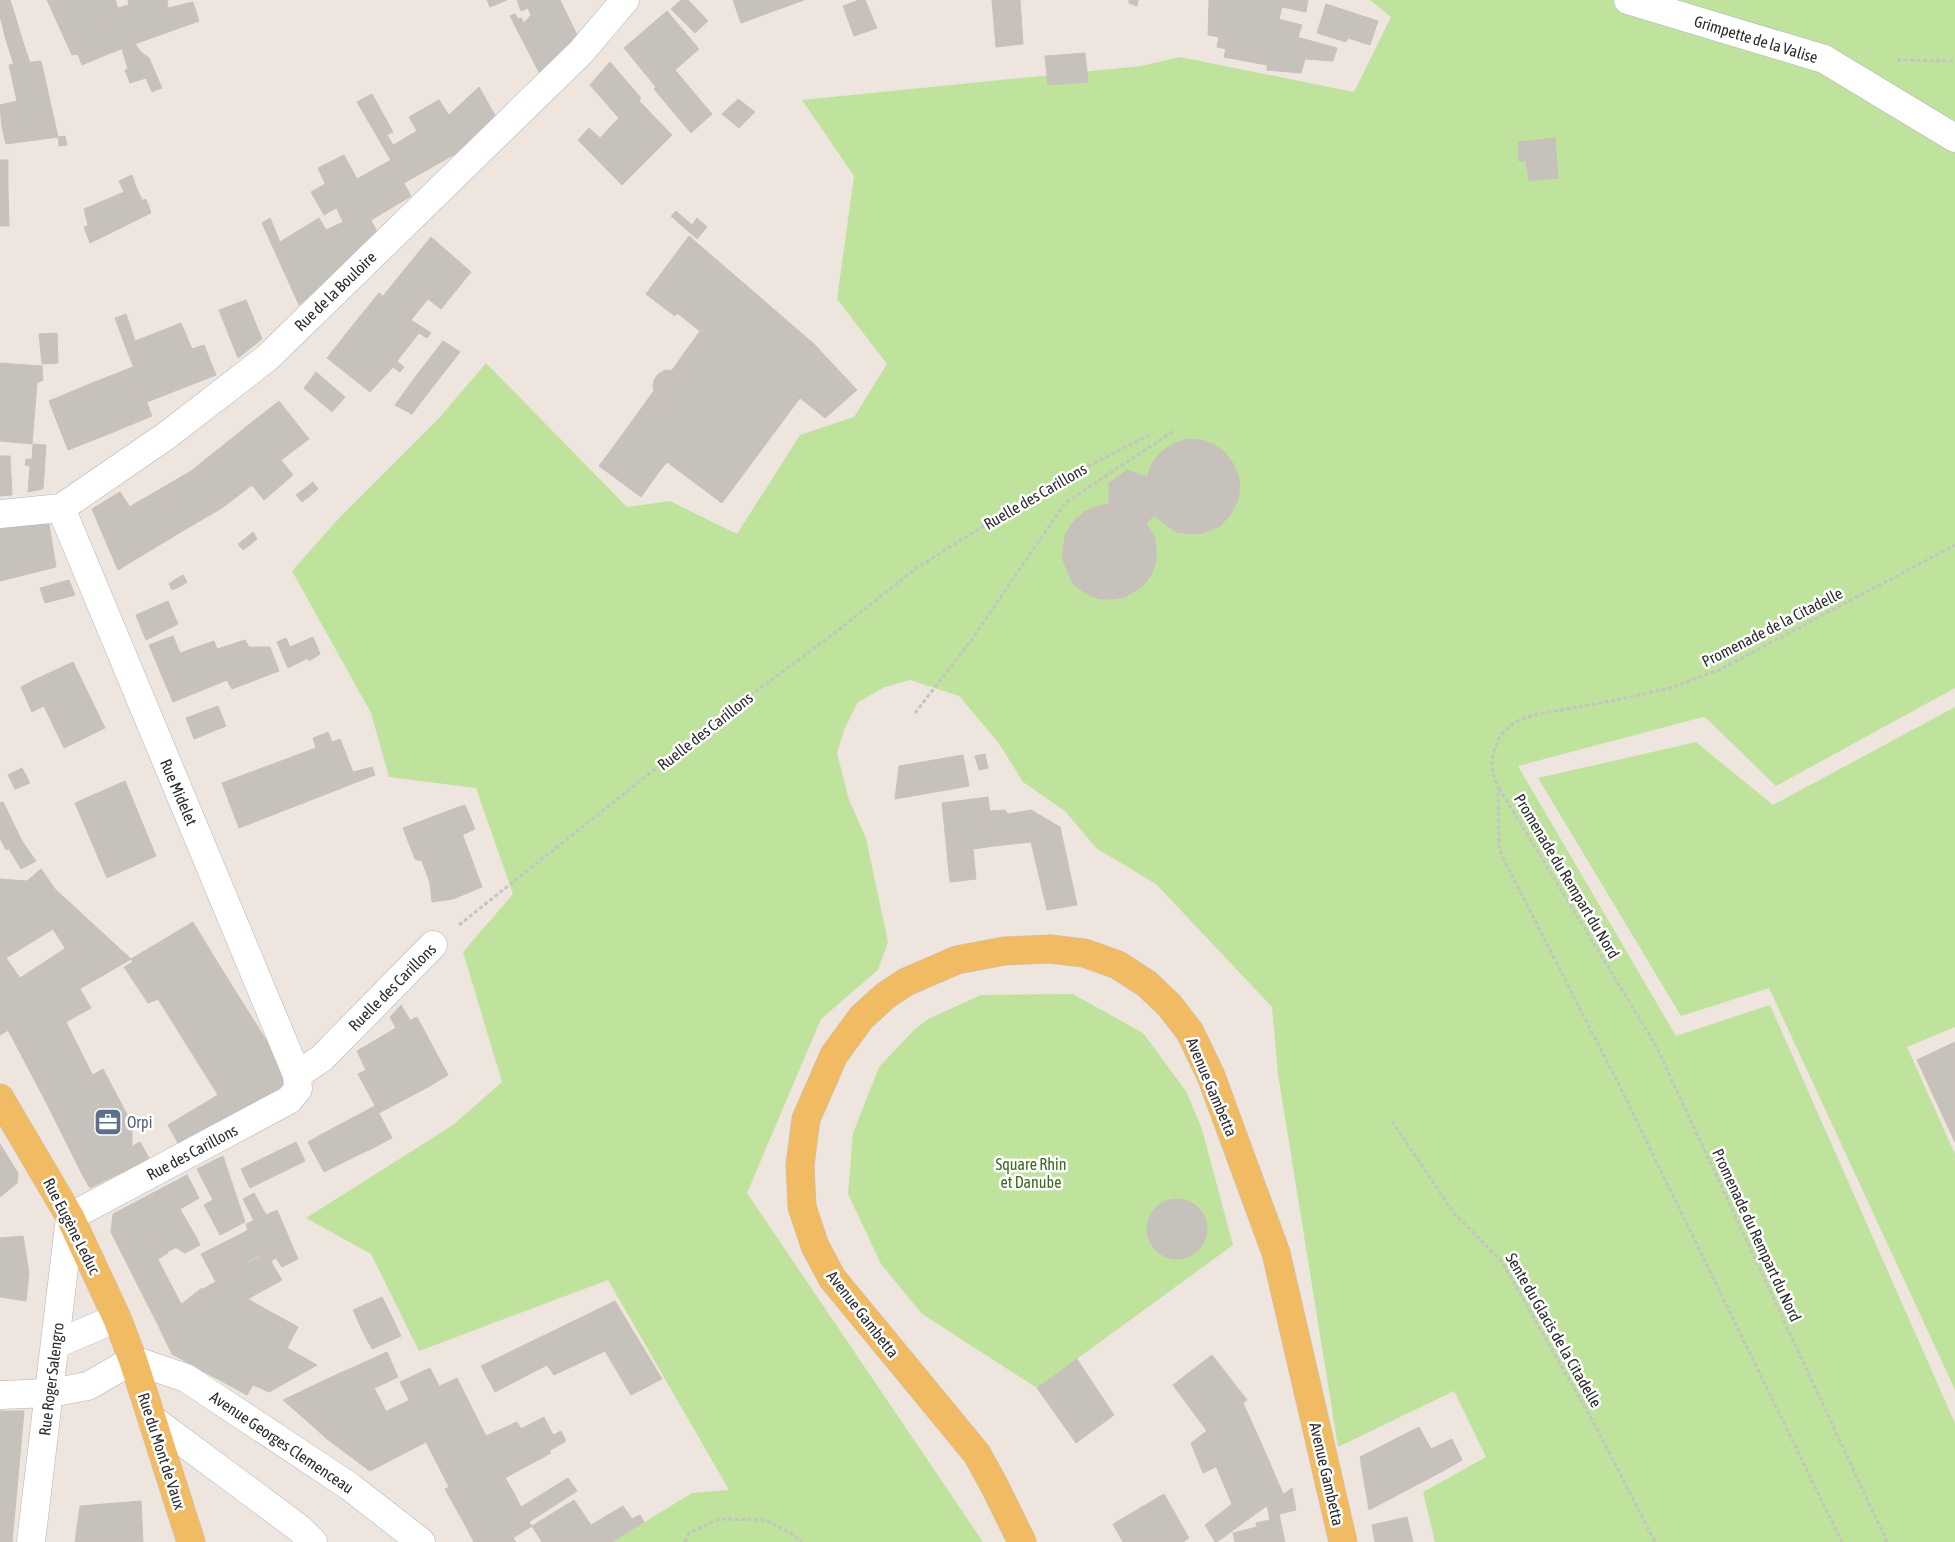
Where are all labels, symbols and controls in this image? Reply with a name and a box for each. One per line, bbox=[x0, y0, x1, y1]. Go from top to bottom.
street label: Grimpette de la Valise bbox=[1692, 12, 1820, 67]
street label: Rue de la Bouloire bbox=[291, 248, 379, 334]
street label: Ruelle des Carillons bbox=[980, 459, 1090, 533]
street label: Promenade de la Citadelle bbox=[1699, 584, 1845, 670]
street label: Ruelle des Carillons bbox=[654, 688, 756, 774]
street label: Rue Midelet bbox=[157, 756, 201, 828]
street label: Promenade du Rempart du Nord bbox=[1510, 791, 1623, 962]
street label: Ruelle des Carillons bbox=[345, 939, 440, 1034]
street label: Avenue Gambetta bbox=[1183, 1035, 1241, 1139]
office icon: Orpi bbox=[93, 1107, 123, 1137]
place label: Orpi bbox=[127, 1113, 152, 1132]
street label: Rue des Carillons bbox=[144, 1120, 241, 1183]
street label: Promenade du Rempart du Nord bbox=[1708, 1146, 1805, 1325]
park label: Square Rhin et Danube bbox=[996, 1155, 1066, 1191]
street label: Rue Eugène Leduc bbox=[39, 1175, 104, 1278]
street label: Sente du Glacis de la Citadelle bbox=[1502, 1250, 1606, 1410]
street label: Avenue Gambetta bbox=[823, 1267, 903, 1361]
street label: Rue Roger Salengro bbox=[35, 1321, 68, 1437]
street label: Avenue Georges Clemenceau bbox=[206, 1387, 357, 1498]
street label: Rue du Mont de Vaux bbox=[135, 1390, 189, 1512]
street label: Avenue Gambetta bbox=[1306, 1421, 1348, 1527]

